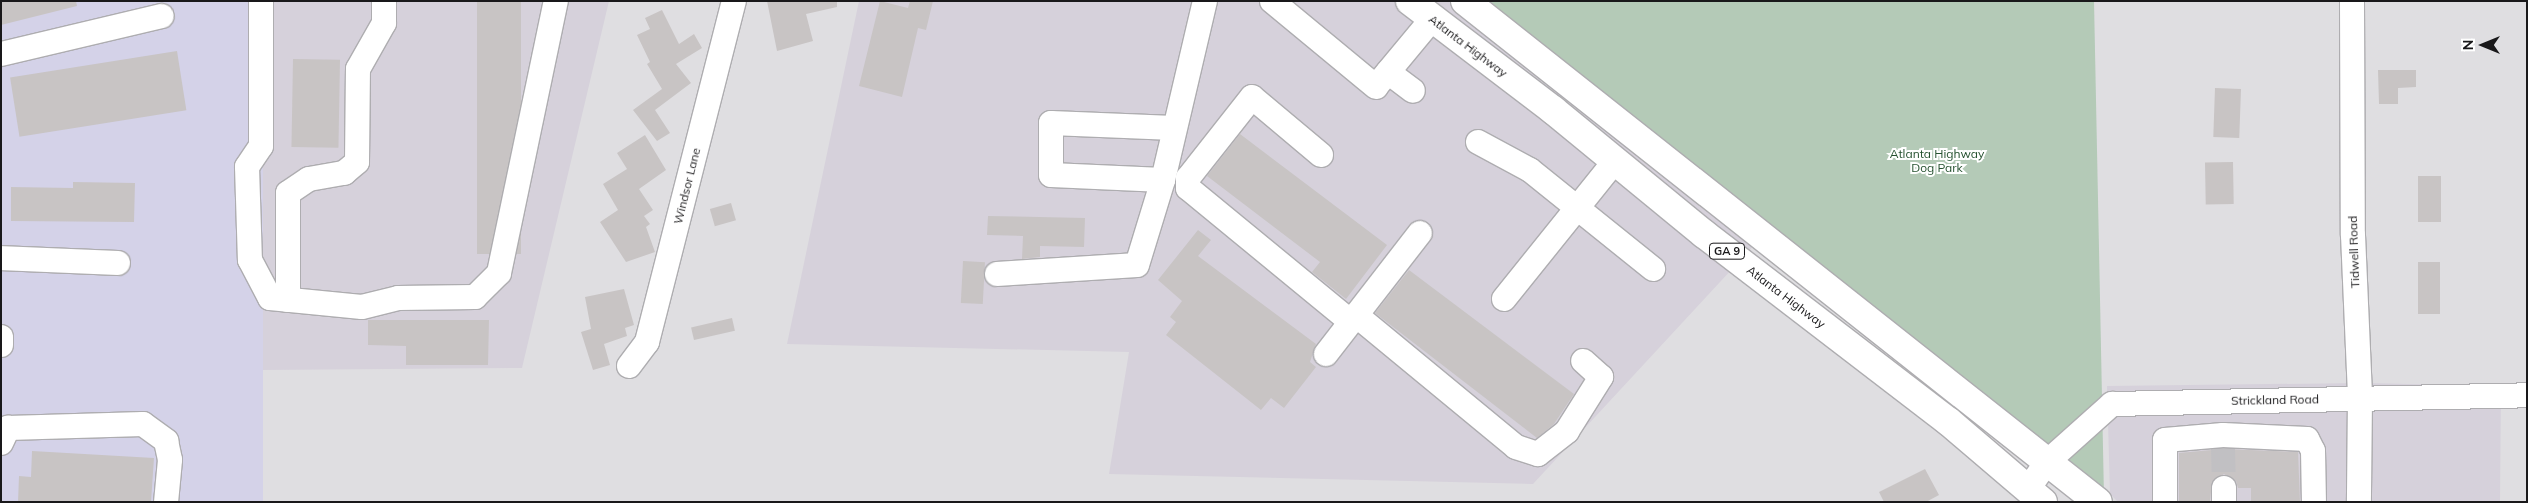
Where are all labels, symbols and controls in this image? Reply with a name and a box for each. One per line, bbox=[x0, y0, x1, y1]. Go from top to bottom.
street label: Atlanta Highway bbox=[1426, 12, 1510, 80]
north arrow bbox=[2458, 20, 2508, 70]
text: N bbox=[2459, 40, 2477, 50]
street label: Windsor Lane bbox=[671, 146, 703, 226]
park label: Atlanta Highway Dog Park bbox=[1890, 147, 1984, 175]
street label: Tidwell Road bbox=[2346, 216, 2362, 288]
road number: GA 9 bbox=[1708, 242, 1746, 260]
street label: Atlanta Highway bbox=[1744, 263, 1828, 331]
street label: Strickland Road bbox=[2231, 392, 2319, 408]

